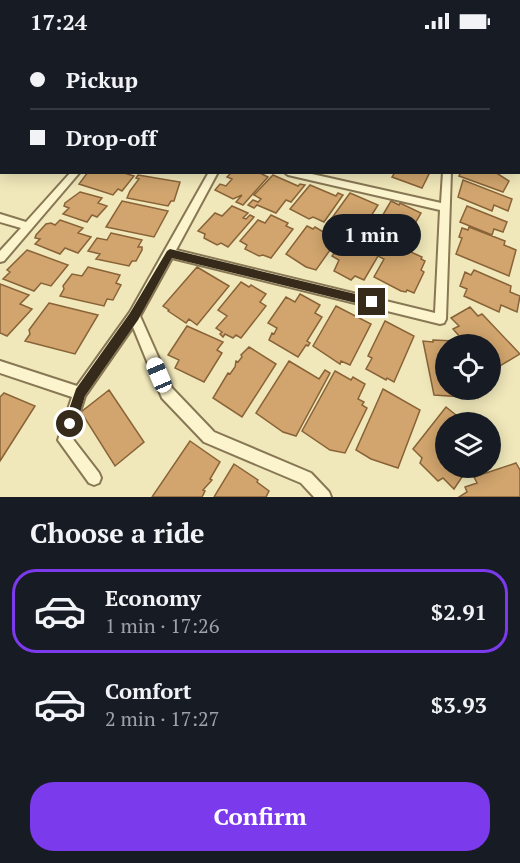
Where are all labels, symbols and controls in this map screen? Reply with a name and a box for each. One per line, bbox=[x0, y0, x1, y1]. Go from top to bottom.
text: 17:24 bbox=[30, 7, 87, 36]
text: Pickup bbox=[66, 65, 138, 94]
text: Drop-off bbox=[66, 123, 157, 152]
callout: 1 min bbox=[322, 215, 422, 257]
text: 1 min bbox=[344, 221, 399, 248]
route end bbox=[358, 288, 385, 315]
map controls bbox=[435, 334, 501, 478]
button: locate bbox=[435, 334, 501, 400]
car bbox=[144, 355, 174, 395]
route start bbox=[56, 410, 83, 437]
button: layers bbox=[435, 412, 501, 478]
text: Choose a ride bbox=[30, 515, 205, 551]
text: Economy bbox=[105, 583, 201, 612]
icon: car bbox=[33, 584, 87, 638]
text: $2.91 bbox=[431, 597, 487, 626]
text: 1 min · 17:26 bbox=[105, 612, 219, 639]
text: Comfort bbox=[105, 676, 191, 705]
icon: car bbox=[33, 677, 87, 731]
text: $3.93 bbox=[431, 690, 487, 719]
text: 2 min · 17:27 bbox=[105, 705, 219, 732]
button: Confirm bbox=[30, 782, 490, 851]

